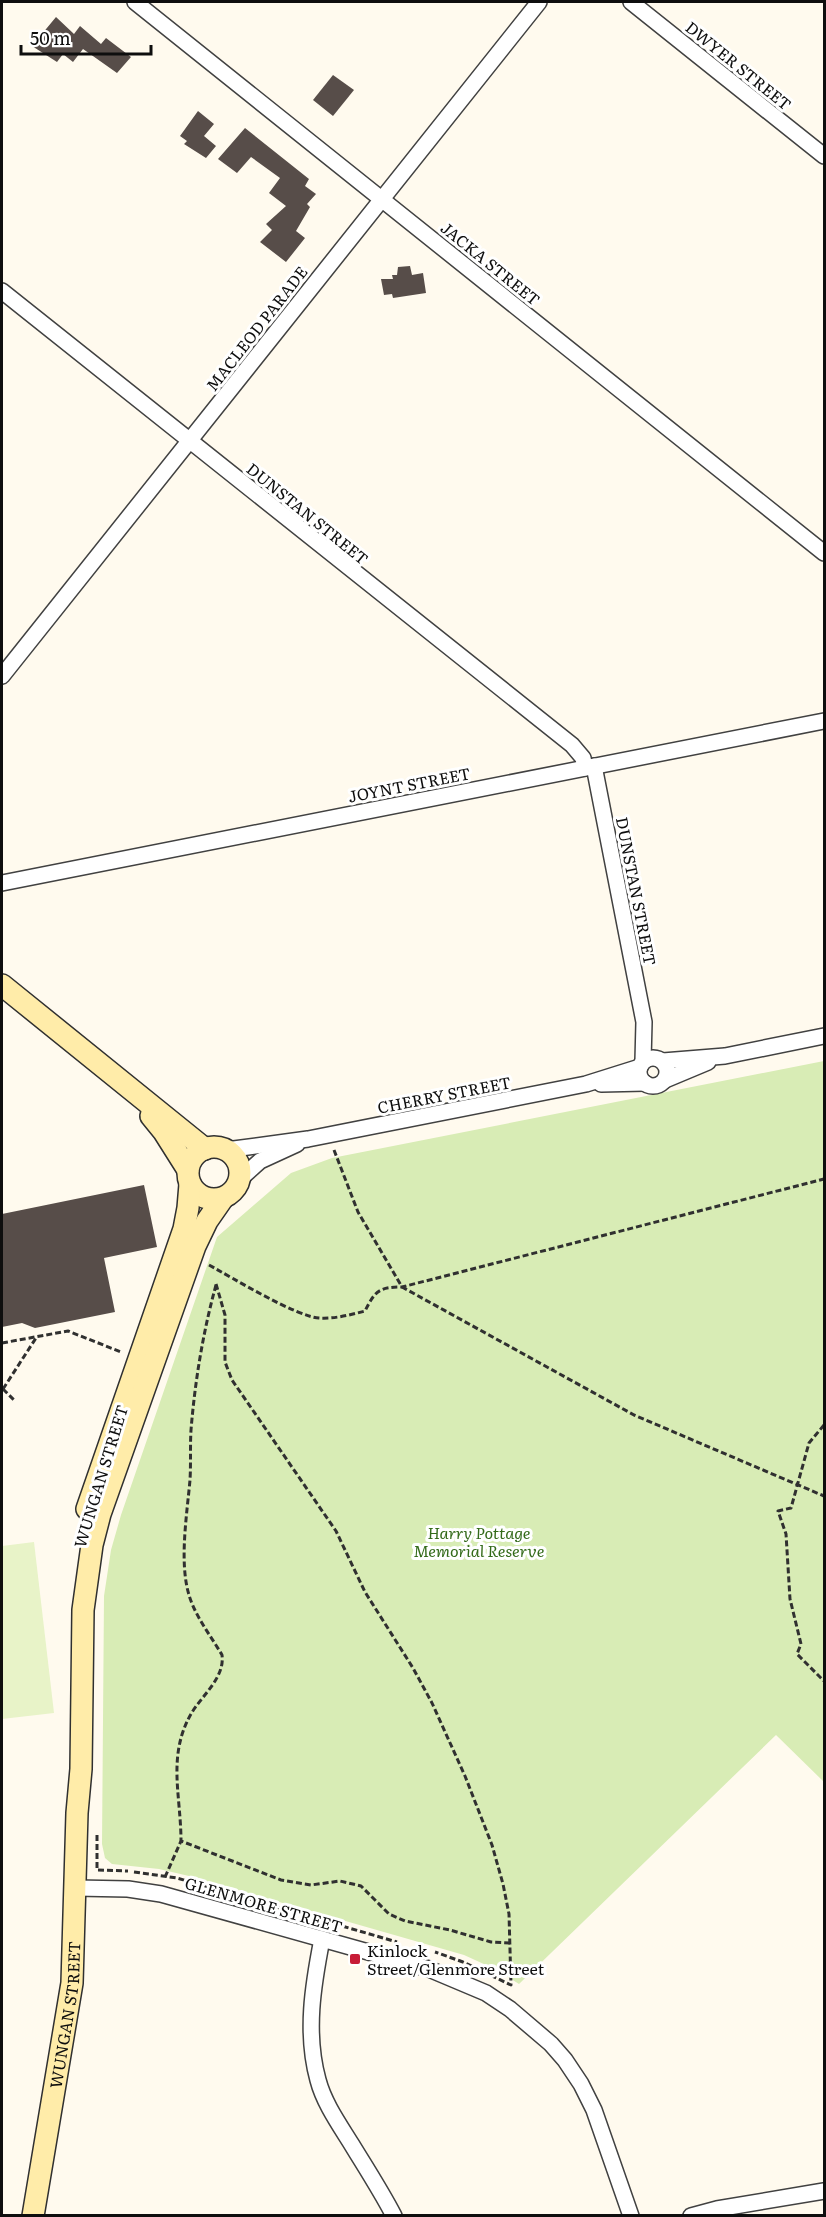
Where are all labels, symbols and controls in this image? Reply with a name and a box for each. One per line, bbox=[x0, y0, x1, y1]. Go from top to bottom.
street label: DWYER STREET bbox=[681, 15, 797, 115]
scale bar bbox=[21, 18, 152, 56]
text: 50 m bbox=[30, 24, 71, 51]
street label: JACKA STREET bbox=[436, 215, 546, 311]
street label: MACLEOD PARADE bbox=[199, 260, 313, 396]
street label: DUNSTAN STREET bbox=[242, 456, 374, 570]
street label: JOYNT STREET bbox=[346, 760, 473, 808]
street label: DUNSTAN STREET bbox=[611, 815, 663, 967]
street label: CHERRY STREET bbox=[375, 1069, 513, 1119]
street label: WUNGAN STREET bbox=[67, 1401, 133, 1550]
park label: Harry Pottage Memorial Reserve bbox=[414, 1520, 544, 1562]
street label: GLENMORE STREET bbox=[182, 1870, 346, 1938]
place label: Kinlock Street/Glenmore Street bbox=[367, 1938, 545, 1980]
street label: WUNGAN STREET bbox=[43, 1941, 85, 2090]
marker: Kinlock Street/Glenmore Street bbox=[348, 1952, 362, 1966]

